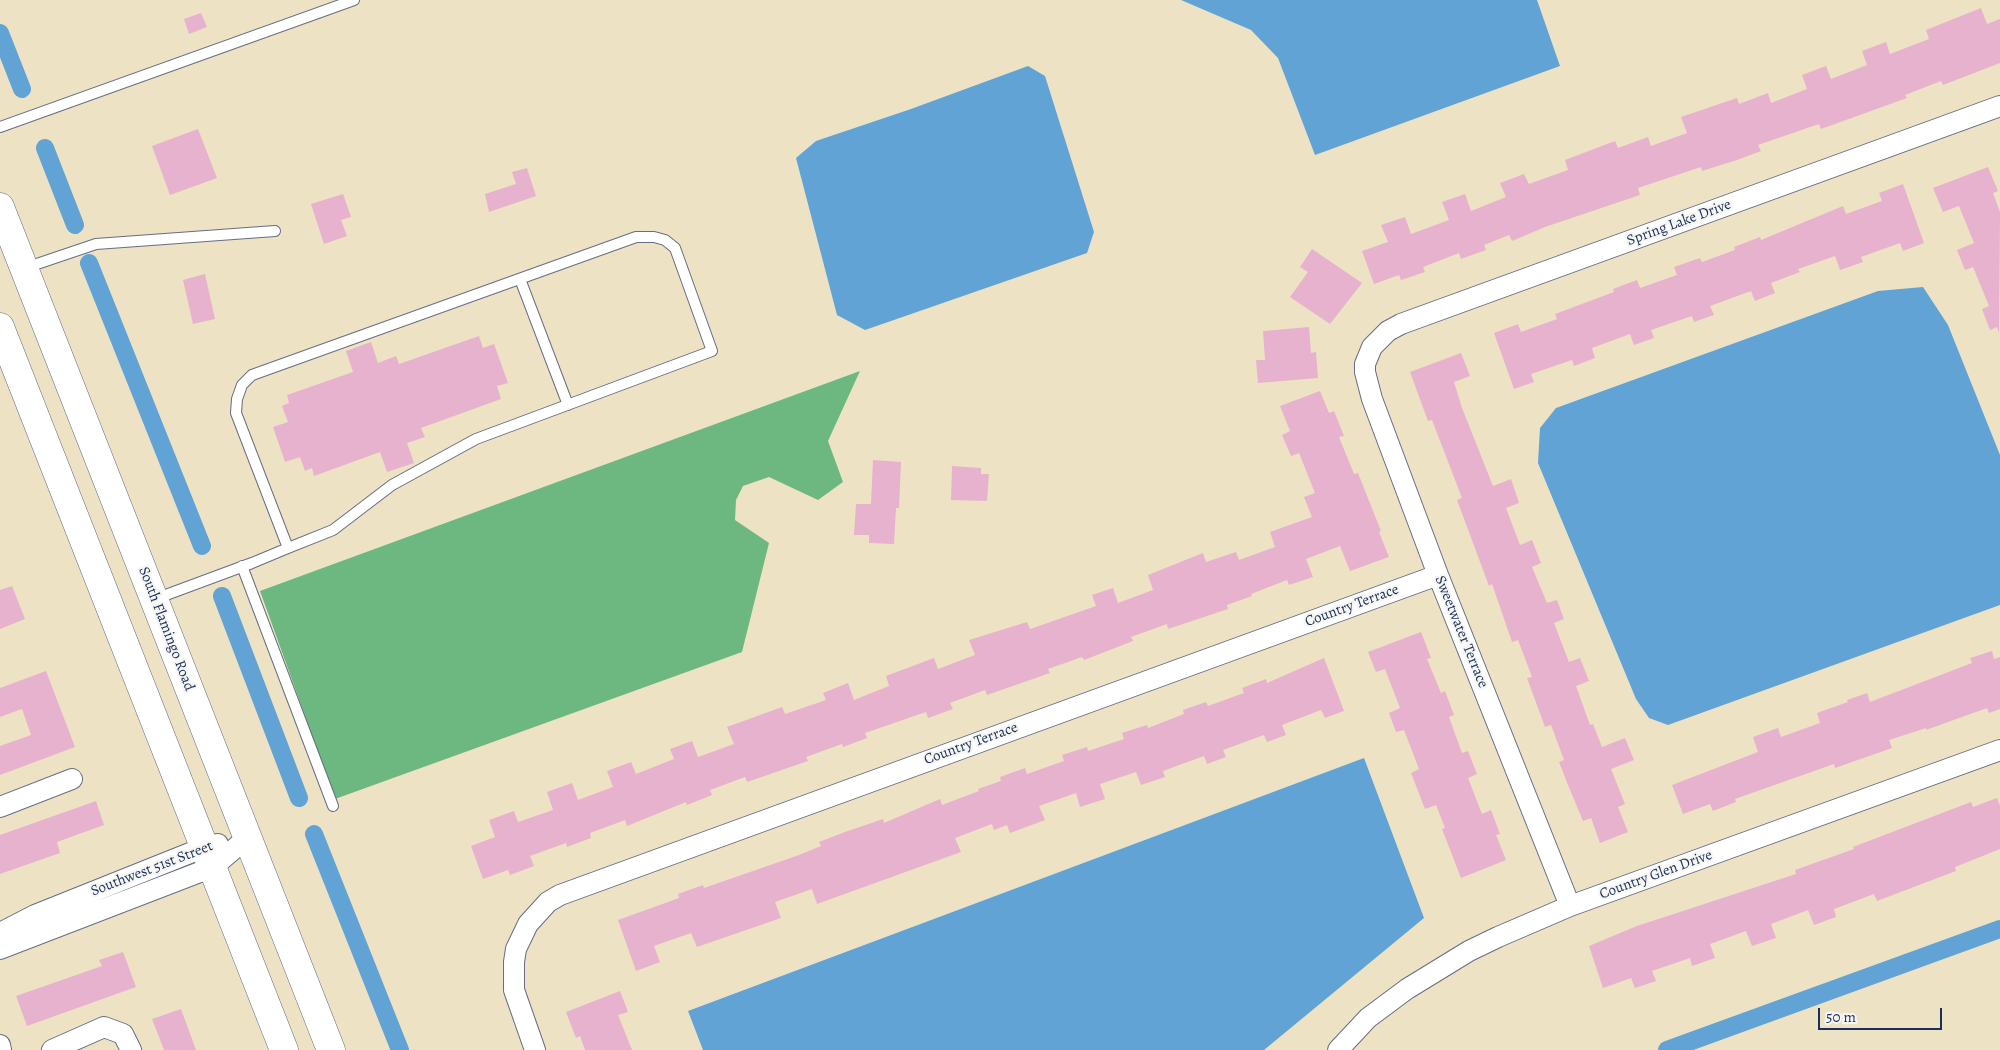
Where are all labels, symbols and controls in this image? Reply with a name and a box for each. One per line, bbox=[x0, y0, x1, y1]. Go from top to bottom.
street label: Spring Lake Drive bbox=[1624, 196, 1734, 250]
street label: South Flamingo Road bbox=[134, 564, 198, 694]
street label: Sweetwater Terrace bbox=[1430, 573, 1492, 691]
street label: Country Terrace bbox=[1303, 581, 1401, 631]
street label: Country Terrace bbox=[922, 719, 1020, 769]
street label: Southwest 51st Street bbox=[88, 837, 216, 901]
street label: Country Glen Drive bbox=[1597, 846, 1715, 904]
scale bar bbox=[1820, 998, 1944, 1030]
text: 50 m bbox=[1826, 1007, 1856, 1027]

